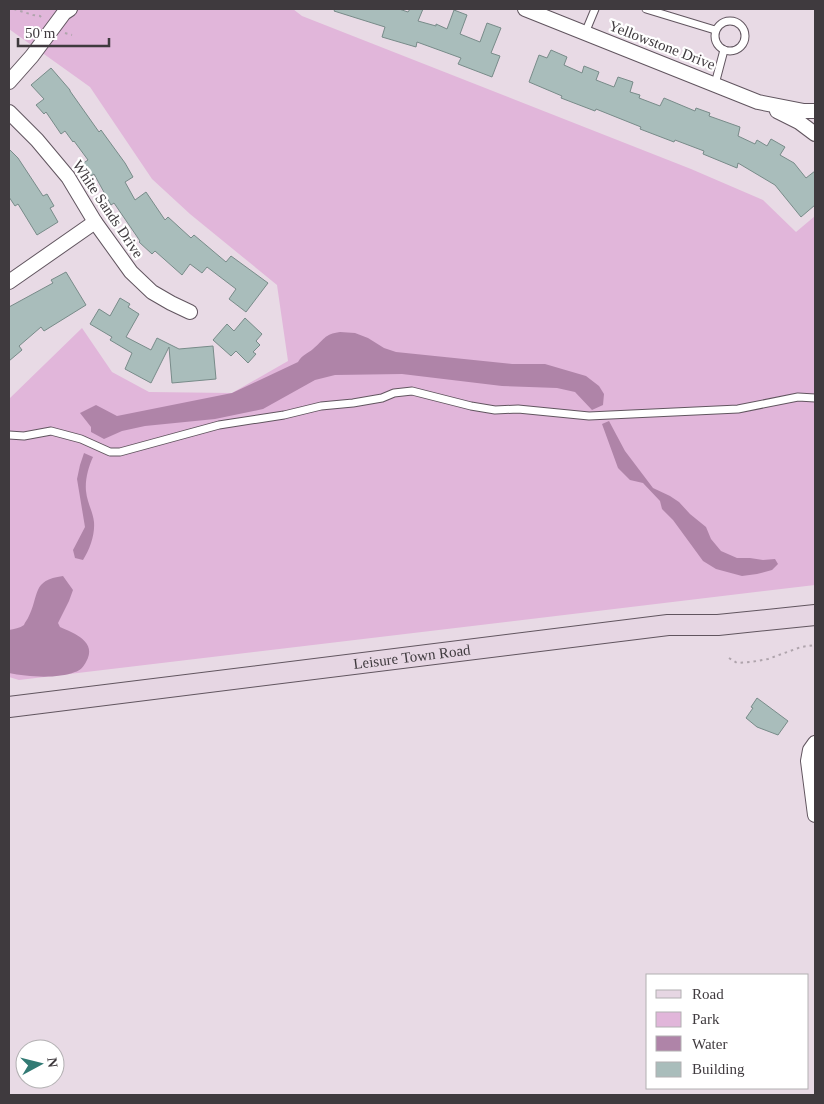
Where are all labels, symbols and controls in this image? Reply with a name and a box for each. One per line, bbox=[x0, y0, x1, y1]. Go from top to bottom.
scale bar bbox=[18, 15, 109, 47]
street label: Yellowstone Drive bbox=[607, 17, 718, 73]
text: 50 m bbox=[25, 25, 56, 41]
street label: White Sands Drive bbox=[69, 157, 147, 261]
street label: Leisure Town Road bbox=[352, 642, 472, 672]
legend bbox=[646, 974, 809, 1089]
text: Road bbox=[692, 986, 724, 1002]
text: Park bbox=[692, 1011, 720, 1027]
text: Water bbox=[692, 1036, 727, 1052]
north arrow bbox=[15, 1039, 65, 1089]
text: N bbox=[44, 1057, 60, 1068]
text: Building bbox=[692, 1061, 745, 1077]

